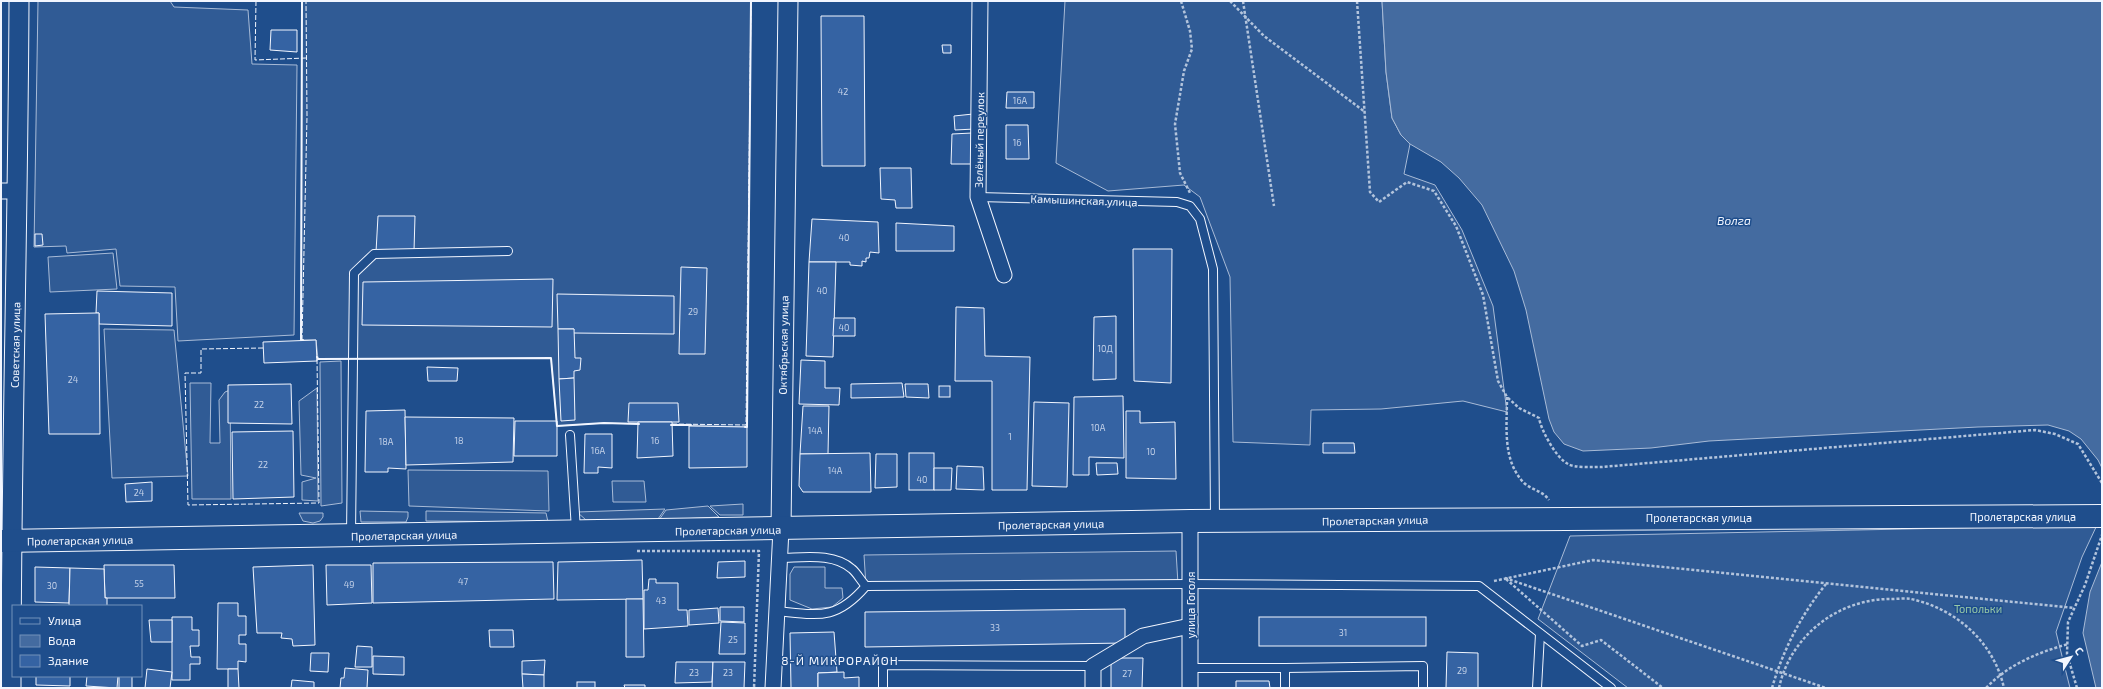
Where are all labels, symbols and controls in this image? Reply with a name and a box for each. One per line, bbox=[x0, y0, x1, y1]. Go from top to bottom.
house number: 42 bbox=[838, 86, 848, 97]
street label: Зелёный переулок bbox=[972, 92, 987, 188]
house number: 16А bbox=[1013, 95, 1028, 106]
house number: 16 bbox=[1013, 137, 1021, 148]
street label: Камышинская улица bbox=[1030, 192, 1138, 209]
water label: Волга bbox=[1717, 213, 1751, 227]
house number: 40 bbox=[839, 232, 849, 243]
house number: 40 bbox=[817, 285, 827, 296]
street label: Октябрьская улица bbox=[776, 295, 791, 395]
street label: Советская улица bbox=[8, 302, 23, 388]
house number: 29 bbox=[688, 306, 698, 317]
house number: 40 bbox=[839, 322, 849, 333]
house number: 10Д bbox=[1097, 343, 1113, 354]
house number: 24 bbox=[68, 374, 79, 385]
house number: 22 bbox=[254, 399, 264, 410]
house number: 10А bbox=[1091, 422, 1106, 433]
house number: 14А bbox=[808, 425, 823, 436]
house number: 1 bbox=[1008, 431, 1012, 442]
house number: 18 bbox=[454, 435, 464, 446]
house number: 16 bbox=[651, 435, 659, 446]
house number: 18А bbox=[379, 436, 394, 447]
house number: 16А bbox=[591, 445, 606, 456]
house number: 10 bbox=[1146, 446, 1156, 457]
house number: 22 bbox=[258, 459, 268, 470]
house number: 14А bbox=[828, 465, 843, 476]
house number: 40 bbox=[917, 474, 927, 485]
house number: 24 bbox=[134, 487, 145, 498]
street label: Пролетарская улица bbox=[1970, 510, 2076, 524]
street label: Пролетарская улица bbox=[1646, 511, 1752, 525]
street label: Пролетарская улица bbox=[1322, 513, 1428, 528]
street label: Пролетарская улица bbox=[998, 517, 1104, 532]
street label: Пролетарская улица bbox=[675, 523, 781, 538]
street label: Пролетарская улица bbox=[351, 528, 457, 543]
street label: Пролетарская улица bbox=[27, 533, 133, 548]
street label: улица Гоголя bbox=[1184, 572, 1198, 638]
house number: 47 bbox=[458, 576, 468, 587]
house number: 55 bbox=[134, 578, 144, 589]
house number: 49 bbox=[344, 579, 354, 590]
house number: 30 bbox=[47, 580, 57, 591]
house number: 43 bbox=[656, 595, 666, 606]
park label: Топольки bbox=[1954, 602, 2002, 615]
legend bbox=[12, 605, 142, 677]
text: Улица bbox=[48, 613, 81, 627]
house number: 33 bbox=[990, 622, 1000, 633]
house number: 31 bbox=[1339, 627, 1347, 638]
text: Вода bbox=[48, 633, 76, 647]
house number: 25 bbox=[728, 634, 738, 645]
north arrow bbox=[2051, 637, 2091, 677]
text: С bbox=[2072, 644, 2087, 658]
text: Здание bbox=[48, 653, 89, 667]
district label: 8-Й МИКРОРАЙОН bbox=[781, 653, 899, 667]
house number: 29 bbox=[1457, 665, 1467, 676]
house number: 23 bbox=[689, 667, 699, 678]
house number: 23 bbox=[723, 667, 733, 678]
house number: 27 bbox=[1122, 668, 1132, 679]

